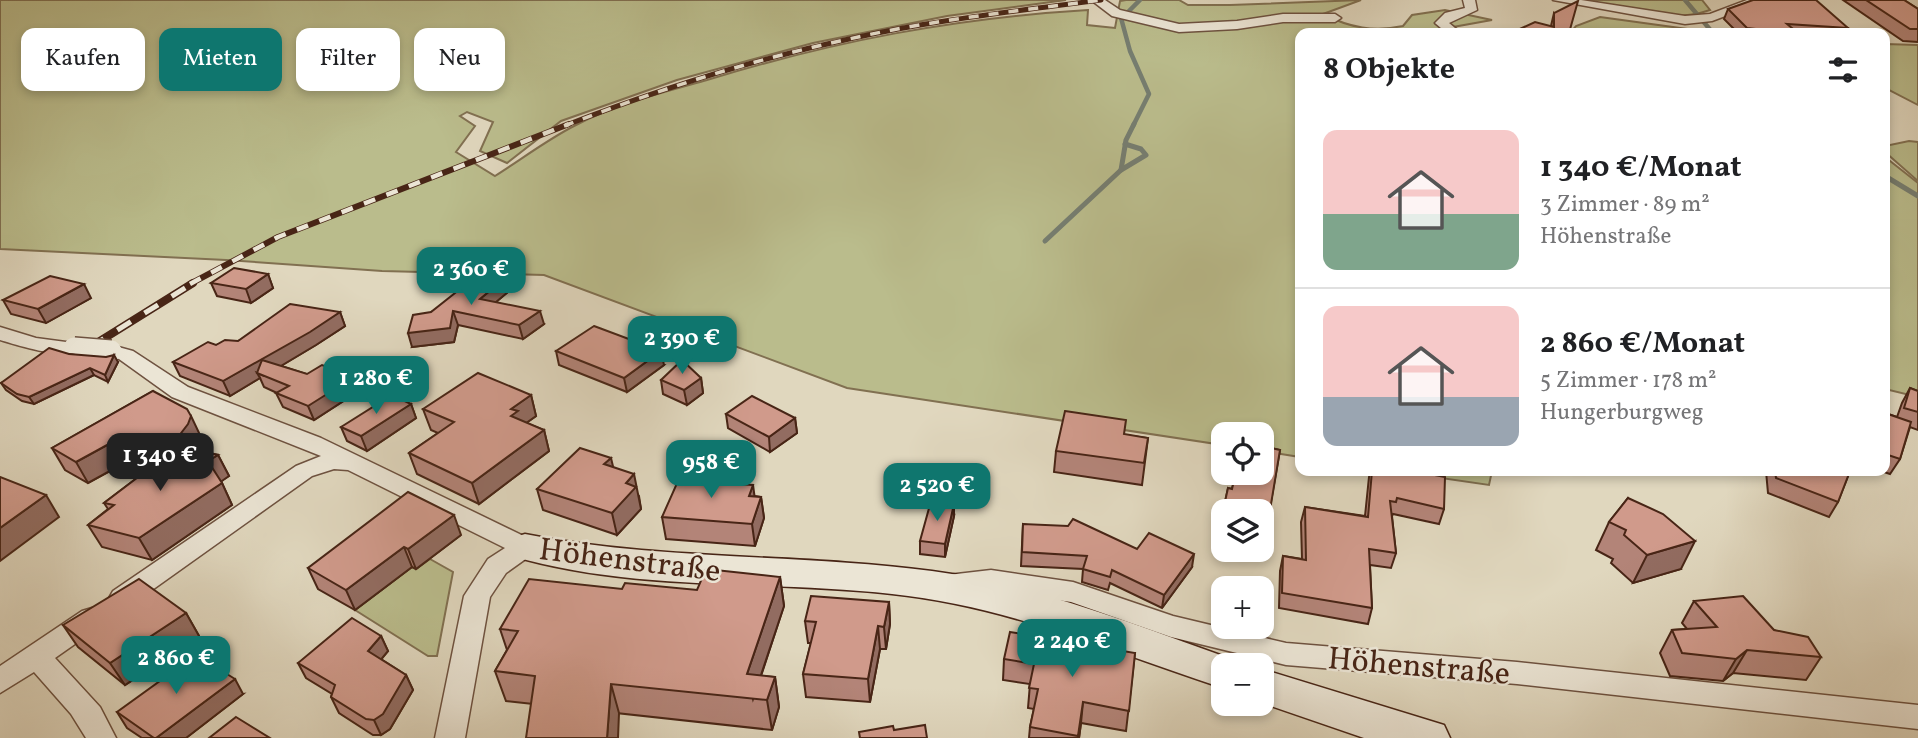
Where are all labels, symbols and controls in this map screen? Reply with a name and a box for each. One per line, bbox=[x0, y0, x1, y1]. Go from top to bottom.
chip: Kaufen bbox=[21, 28, 145, 91]
chip: Mieten bbox=[159, 28, 282, 91]
chip: Filter bbox=[296, 28, 400, 91]
chip: Neu bbox=[414, 28, 505, 91]
text: 8 Objekte bbox=[1323, 49, 1455, 91]
icon: filters bbox=[1824, 51, 1862, 89]
text: 1 340 €/Monat bbox=[1540, 147, 1742, 189]
icon: home bbox=[1379, 158, 1463, 242]
text: 3 Zimmer · 89 m² bbox=[1540, 189, 1710, 221]
text: Höhenstraße bbox=[1540, 221, 1671, 253]
pin: 2 360 € bbox=[406, 247, 536, 307]
text: 2 360 € bbox=[433, 254, 509, 286]
pin: 2 390 € bbox=[617, 316, 747, 376]
text: 2 390 € bbox=[644, 323, 720, 355]
text: 2 860 €/Monat bbox=[1540, 323, 1745, 365]
icon: home bbox=[1379, 334, 1463, 418]
pin: 1 280 € bbox=[311, 356, 441, 416]
text: 1 280 € bbox=[339, 363, 413, 395]
text: 5 Zimmer · 178 m² bbox=[1540, 365, 1717, 397]
text: Hungerburgweg bbox=[1540, 397, 1703, 429]
map controls bbox=[1211, 422, 1274, 716]
button: locate bbox=[1211, 422, 1274, 485]
pin: 1 340 € bbox=[95, 434, 225, 493]
text: 1 340 € bbox=[123, 440, 197, 472]
pin: 958 € bbox=[662, 440, 760, 500]
text: 958 € bbox=[682, 447, 740, 479]
pin: 2 520 € bbox=[872, 463, 1002, 523]
text: 2 520 € bbox=[899, 470, 975, 502]
button: layers bbox=[1211, 499, 1274, 562]
street label: Höhenstraße bbox=[536, 529, 723, 595]
button: + bbox=[1211, 576, 1274, 639]
pin: 2 240 € bbox=[1007, 620, 1137, 679]
text: 2 240 € bbox=[1033, 626, 1111, 658]
pin: 2 860 € bbox=[111, 636, 241, 696]
street label: Höhenstraße bbox=[1326, 638, 1512, 698]
text: 2 860 € bbox=[137, 643, 215, 675]
button: − bbox=[1211, 653, 1274, 716]

